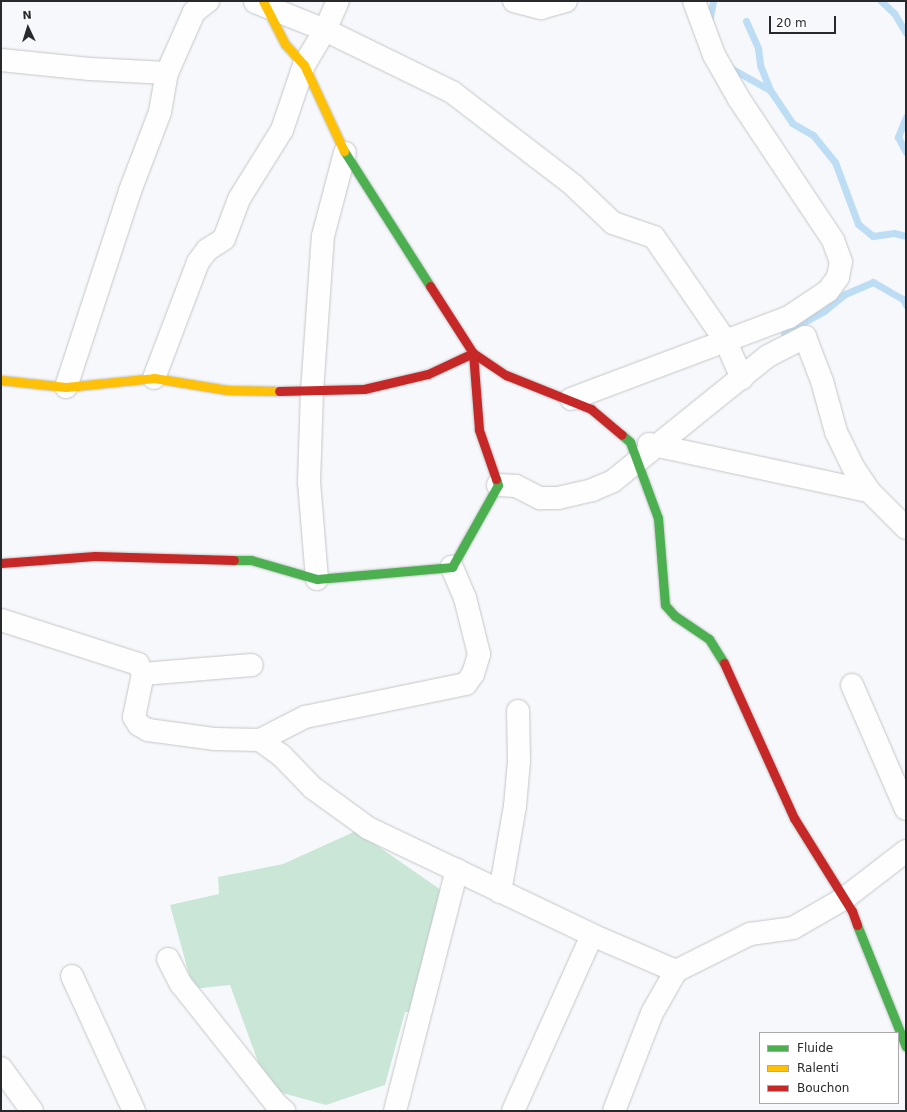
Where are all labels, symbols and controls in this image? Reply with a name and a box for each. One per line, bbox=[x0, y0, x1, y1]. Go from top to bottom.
north arrow bbox=[8, 8, 48, 48]
scale bar bbox=[771, 8, 838, 34]
text: N bbox=[22, 9, 32, 22]
text: 20 m bbox=[776, 16, 807, 30]
legend bbox=[759, 1032, 899, 1104]
text: Fluide bbox=[797, 1041, 833, 1055]
text: Ralenti bbox=[797, 1061, 839, 1075]
text: Bouchon bbox=[797, 1081, 849, 1095]

